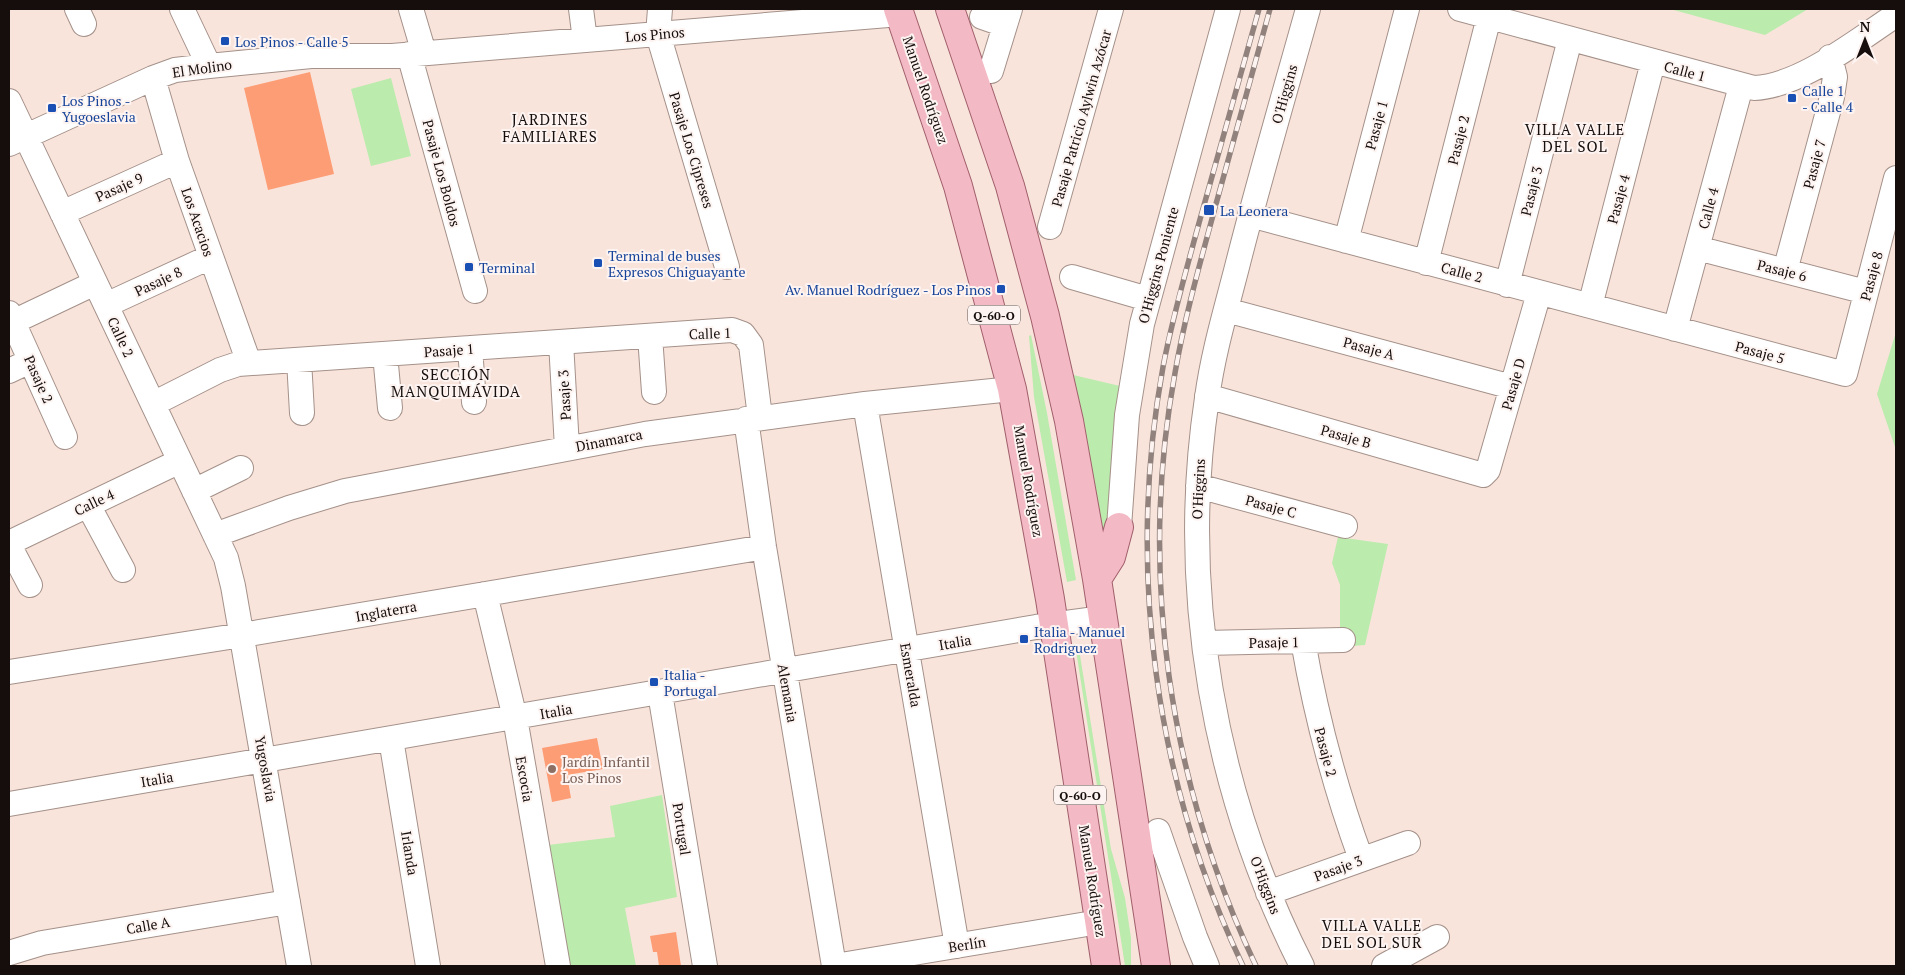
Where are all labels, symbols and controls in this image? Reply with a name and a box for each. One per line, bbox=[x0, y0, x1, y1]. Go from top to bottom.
north arrow bbox=[1840, 15, 1890, 65]
text: N bbox=[1860, 17, 1871, 36]
street label: Los Pinos bbox=[624, 22, 686, 46]
street label: Pasaje Patricio Aylwin Azócar bbox=[1047, 27, 1116, 209]
place label: Los Pinos - Calle 5 bbox=[235, 32, 349, 51]
street label: Manuel Rodríguez bbox=[899, 33, 953, 147]
marker: Los Pinos - Calle 5 bbox=[219, 35, 231, 47]
street label: El Molino bbox=[171, 54, 233, 82]
street label: Calle 1 bbox=[1662, 56, 1708, 86]
street label: O'Higgins bbox=[1266, 62, 1302, 126]
place label: Calle 1 - Calle 4 bbox=[1802, 81, 1854, 116]
street label: Pasaje Los Cipreses bbox=[665, 90, 719, 210]
place label: Los Pinos - Yugoeslavia bbox=[62, 91, 136, 126]
marker: Calle 1 - Calle 4 bbox=[1786, 92, 1798, 104]
street label: Pasaje 1 bbox=[1360, 98, 1392, 152]
marker: Los Pinos - Yugoeslavia bbox=[46, 102, 58, 114]
district label: JARDINES FAMILIARES bbox=[502, 109, 598, 146]
street label: Pasaje 2 bbox=[1443, 113, 1473, 167]
street label: Pasaje Los Boldos bbox=[419, 117, 465, 229]
district label: VILLA VALLE DEL SOL bbox=[1525, 119, 1625, 156]
street label: Pasaje 7 bbox=[1798, 137, 1830, 191]
street label: Pasaje 3 bbox=[1516, 164, 1546, 218]
street label: Pasaje 9 bbox=[92, 168, 146, 206]
street label: Pasaje 4 bbox=[1602, 172, 1634, 226]
street label: Los Acacios bbox=[177, 185, 219, 259]
street label: Calle 4 bbox=[1693, 185, 1723, 231]
place label: La Leonera bbox=[1220, 201, 1288, 220]
marker: La Leonera bbox=[1202, 203, 1216, 217]
street label: O'Higgins Poniente bbox=[1133, 205, 1183, 325]
place label: Terminal de buses Expresos Chiguayante bbox=[608, 246, 746, 281]
street label: Pasaje 8 bbox=[1855, 249, 1887, 303]
street label: Pasaje 6 bbox=[1755, 255, 1809, 285]
marker: Terminal de buses Expresos Chiguayante bbox=[592, 257, 604, 269]
street label: Calle 2 bbox=[1439, 257, 1485, 287]
place label: Terminal bbox=[479, 258, 535, 277]
marker: Terminal bbox=[463, 261, 475, 273]
street label: Pasaje 8 bbox=[131, 262, 185, 300]
place label: Av. Manuel Rodríguez - Los Pinos bbox=[785, 280, 991, 299]
marker: Av. Manuel Rodríguez - Los Pinos bbox=[995, 283, 1007, 295]
road number: Q-60-O bbox=[968, 306, 1020, 324]
street label: Calle 2 bbox=[103, 314, 139, 360]
street label: Calle 1 bbox=[688, 323, 732, 343]
street label: Pasaje A bbox=[1341, 332, 1397, 364]
street label: Pasaje 5 bbox=[1733, 336, 1787, 368]
street label: Pasaje 1 bbox=[423, 339, 475, 361]
street label: Pasaje 2 bbox=[20, 352, 58, 406]
street label: Pasaje D bbox=[1497, 356, 1529, 412]
district label: SECCIÓN MANQUIMÁVIDA bbox=[391, 364, 521, 401]
street label: Pasaje 3 bbox=[553, 369, 575, 421]
street label: Pasaje B bbox=[1319, 420, 1373, 452]
street label: Dinamarca bbox=[574, 424, 644, 456]
street label: Manuel Rodríguez bbox=[1010, 424, 1048, 539]
street label: O'Higgins bbox=[1187, 458, 1209, 520]
street label: Calle 4 bbox=[71, 484, 118, 520]
street label: Pasaje C bbox=[1243, 490, 1299, 522]
street label: Inglaterra bbox=[354, 596, 418, 626]
place label: Italia - Manuel Rodriguez bbox=[1034, 622, 1125, 657]
street label: Italia bbox=[937, 630, 973, 654]
street label: Pasaje 1 bbox=[1249, 632, 1299, 652]
marker: Italia - Manuel Rodriguez bbox=[1018, 633, 1030, 645]
street label: Esmeralda bbox=[896, 641, 926, 709]
street label: Alemania bbox=[773, 662, 803, 724]
place label: Italia - Portugal bbox=[664, 665, 717, 700]
marker: Italia - Portugal bbox=[648, 676, 660, 688]
street label: Italia bbox=[538, 699, 574, 723]
street label: Pasaje 2 bbox=[1310, 725, 1342, 779]
street label: Yugoslavia bbox=[251, 734, 281, 804]
place label: Jardín Infantil Los Pinos bbox=[562, 752, 650, 787]
street label: Escocia bbox=[512, 755, 538, 803]
marker: Jardín Infantil Los Pinos bbox=[546, 763, 558, 775]
street label: Italia bbox=[139, 767, 175, 791]
road number: Q-60-O bbox=[1054, 786, 1106, 804]
street label: Portugal bbox=[668, 801, 696, 857]
street label: Manuel Rodríguez bbox=[1075, 824, 1111, 939]
street label: Irlanda bbox=[397, 829, 423, 877]
street label: Pasaje 3 bbox=[1311, 850, 1365, 886]
street label: O'Higgins bbox=[1246, 853, 1286, 917]
street label: Calle A bbox=[125, 912, 172, 938]
district label: VILLA VALLE DEL SOL SUR bbox=[1322, 915, 1422, 952]
street label: Berlín bbox=[947, 932, 988, 956]

